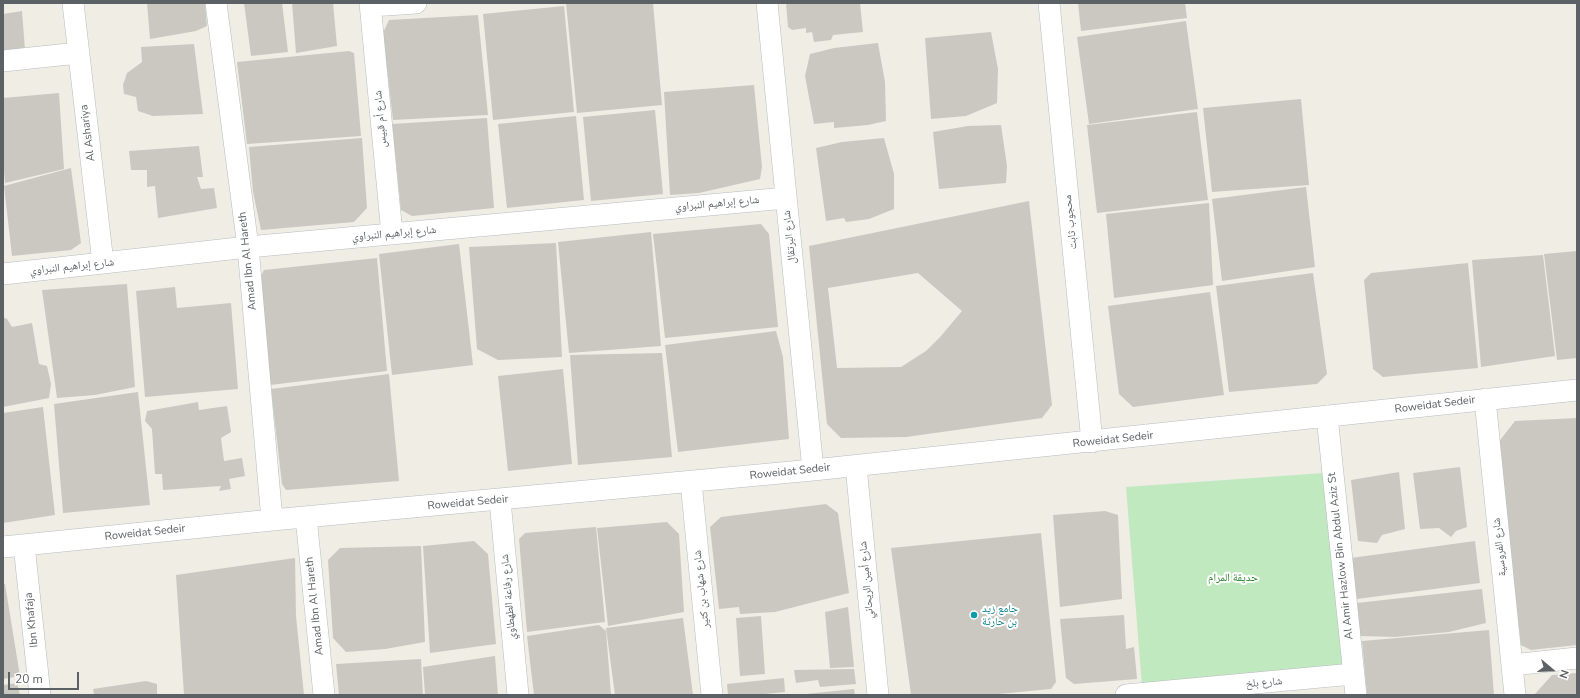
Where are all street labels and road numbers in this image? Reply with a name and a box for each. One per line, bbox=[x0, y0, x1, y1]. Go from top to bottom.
street label: شارع أم قبيس bbox=[372, 90, 390, 148]
street label: Al Ashariya bbox=[78, 104, 98, 162]
street label: شارع إبراهيم النبراوي bbox=[674, 194, 760, 214]
street label: محجوب ثابت bbox=[1062, 194, 1080, 250]
street label: شارع البرتقال bbox=[781, 210, 799, 264]
street label: Amad Ibn Al Hareth bbox=[236, 211, 260, 311]
street label: شارع إبراهيم النبراوي bbox=[351, 224, 437, 244]
street label: شارع إبراهيم النبراوي bbox=[29, 256, 115, 278]
street label: Roweidat Sedeir bbox=[1394, 394, 1476, 416]
street label: Roweidat Sedeir bbox=[1072, 429, 1154, 451]
street label: Roweidat Sedeir bbox=[749, 461, 831, 483]
street label: Al Amir Hazlow Bin Abdul Aziz St bbox=[1326, 472, 1356, 640]
street label: Roweidat Sedeir bbox=[427, 493, 509, 513]
street label: شارع الفروسية bbox=[1490, 517, 1510, 577]
street label: Roweidat Sedeir bbox=[104, 522, 186, 544]
street label: شارع أمين الريحاني bbox=[857, 540, 877, 620]
street label: شارع شهاب بن كثير bbox=[691, 549, 713, 629]
street label: شارع رفاعة الطهطاوي bbox=[499, 553, 519, 641]
street label: Amad Ibn Al Hareth bbox=[303, 556, 327, 656]
street label: Ibn Khafaja bbox=[23, 592, 41, 648]
street label: شارع بلخ bbox=[1245, 675, 1283, 691]

